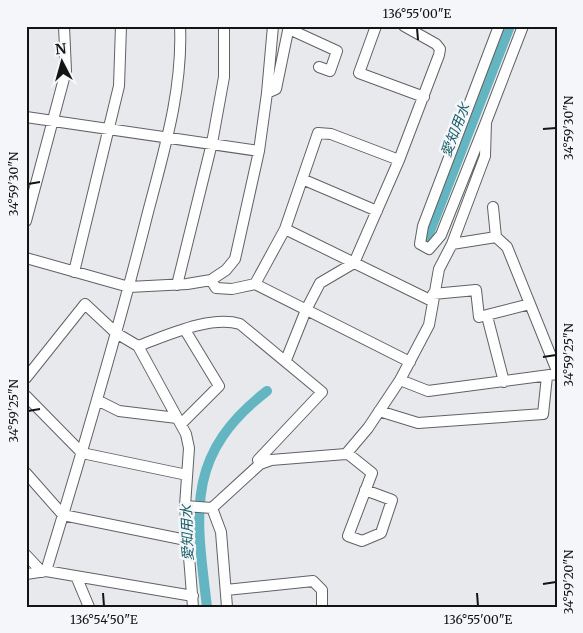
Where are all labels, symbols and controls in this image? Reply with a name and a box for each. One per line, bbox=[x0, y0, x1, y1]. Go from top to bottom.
text: 136°55'00"E bbox=[383, 6, 452, 21]
north arrow bbox=[38, 38, 88, 88]
text: N bbox=[54, 40, 67, 59]
text: 34°59'30"N bbox=[561, 95, 576, 160]
water label: 愛知用水 bbox=[437, 99, 474, 159]
text: 34°59'30"N bbox=[6, 151, 21, 216]
text: 34°59'25"N bbox=[561, 323, 576, 387]
text: 34°59'25"N bbox=[6, 379, 21, 443]
water label: 愛知用水 bbox=[177, 503, 197, 561]
text: 34°59'20"N bbox=[561, 549, 576, 614]
text: 136°54'50"E bbox=[70, 612, 138, 627]
text: 136°55'00"E bbox=[444, 612, 513, 627]

